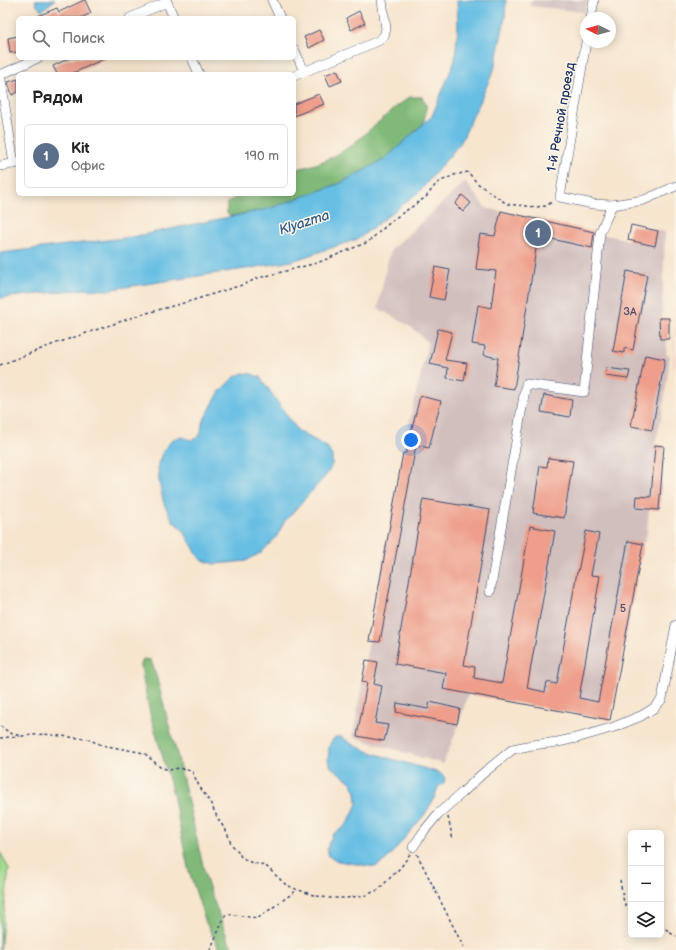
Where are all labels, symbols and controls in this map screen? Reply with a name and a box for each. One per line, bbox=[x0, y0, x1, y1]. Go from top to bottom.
north arrow bbox=[580, 12, 616, 48]
search box bbox=[16, 16, 296, 60]
icon: search bbox=[30, 27, 52, 49]
text: Поиск bbox=[62, 29, 105, 48]
street label: 1-й Речной проезд bbox=[543, 61, 579, 173]
text: Рядом bbox=[32, 88, 83, 108]
text: Kit bbox=[71, 139, 90, 158]
text: 1 bbox=[43, 148, 49, 164]
text: 190 m bbox=[245, 148, 279, 164]
text: Офис bbox=[71, 158, 105, 174]
water label: Klyazma bbox=[277, 206, 332, 239]
pin: 1 bbox=[525, 218, 551, 248]
house number: 3А bbox=[623, 305, 637, 318]
your location bbox=[401, 430, 421, 450]
house number: 5 bbox=[620, 602, 626, 615]
map controls bbox=[628, 830, 664, 938]
button: + bbox=[628, 830, 664, 866]
button: − bbox=[628, 866, 664, 902]
button: layers bbox=[628, 902, 664, 938]

